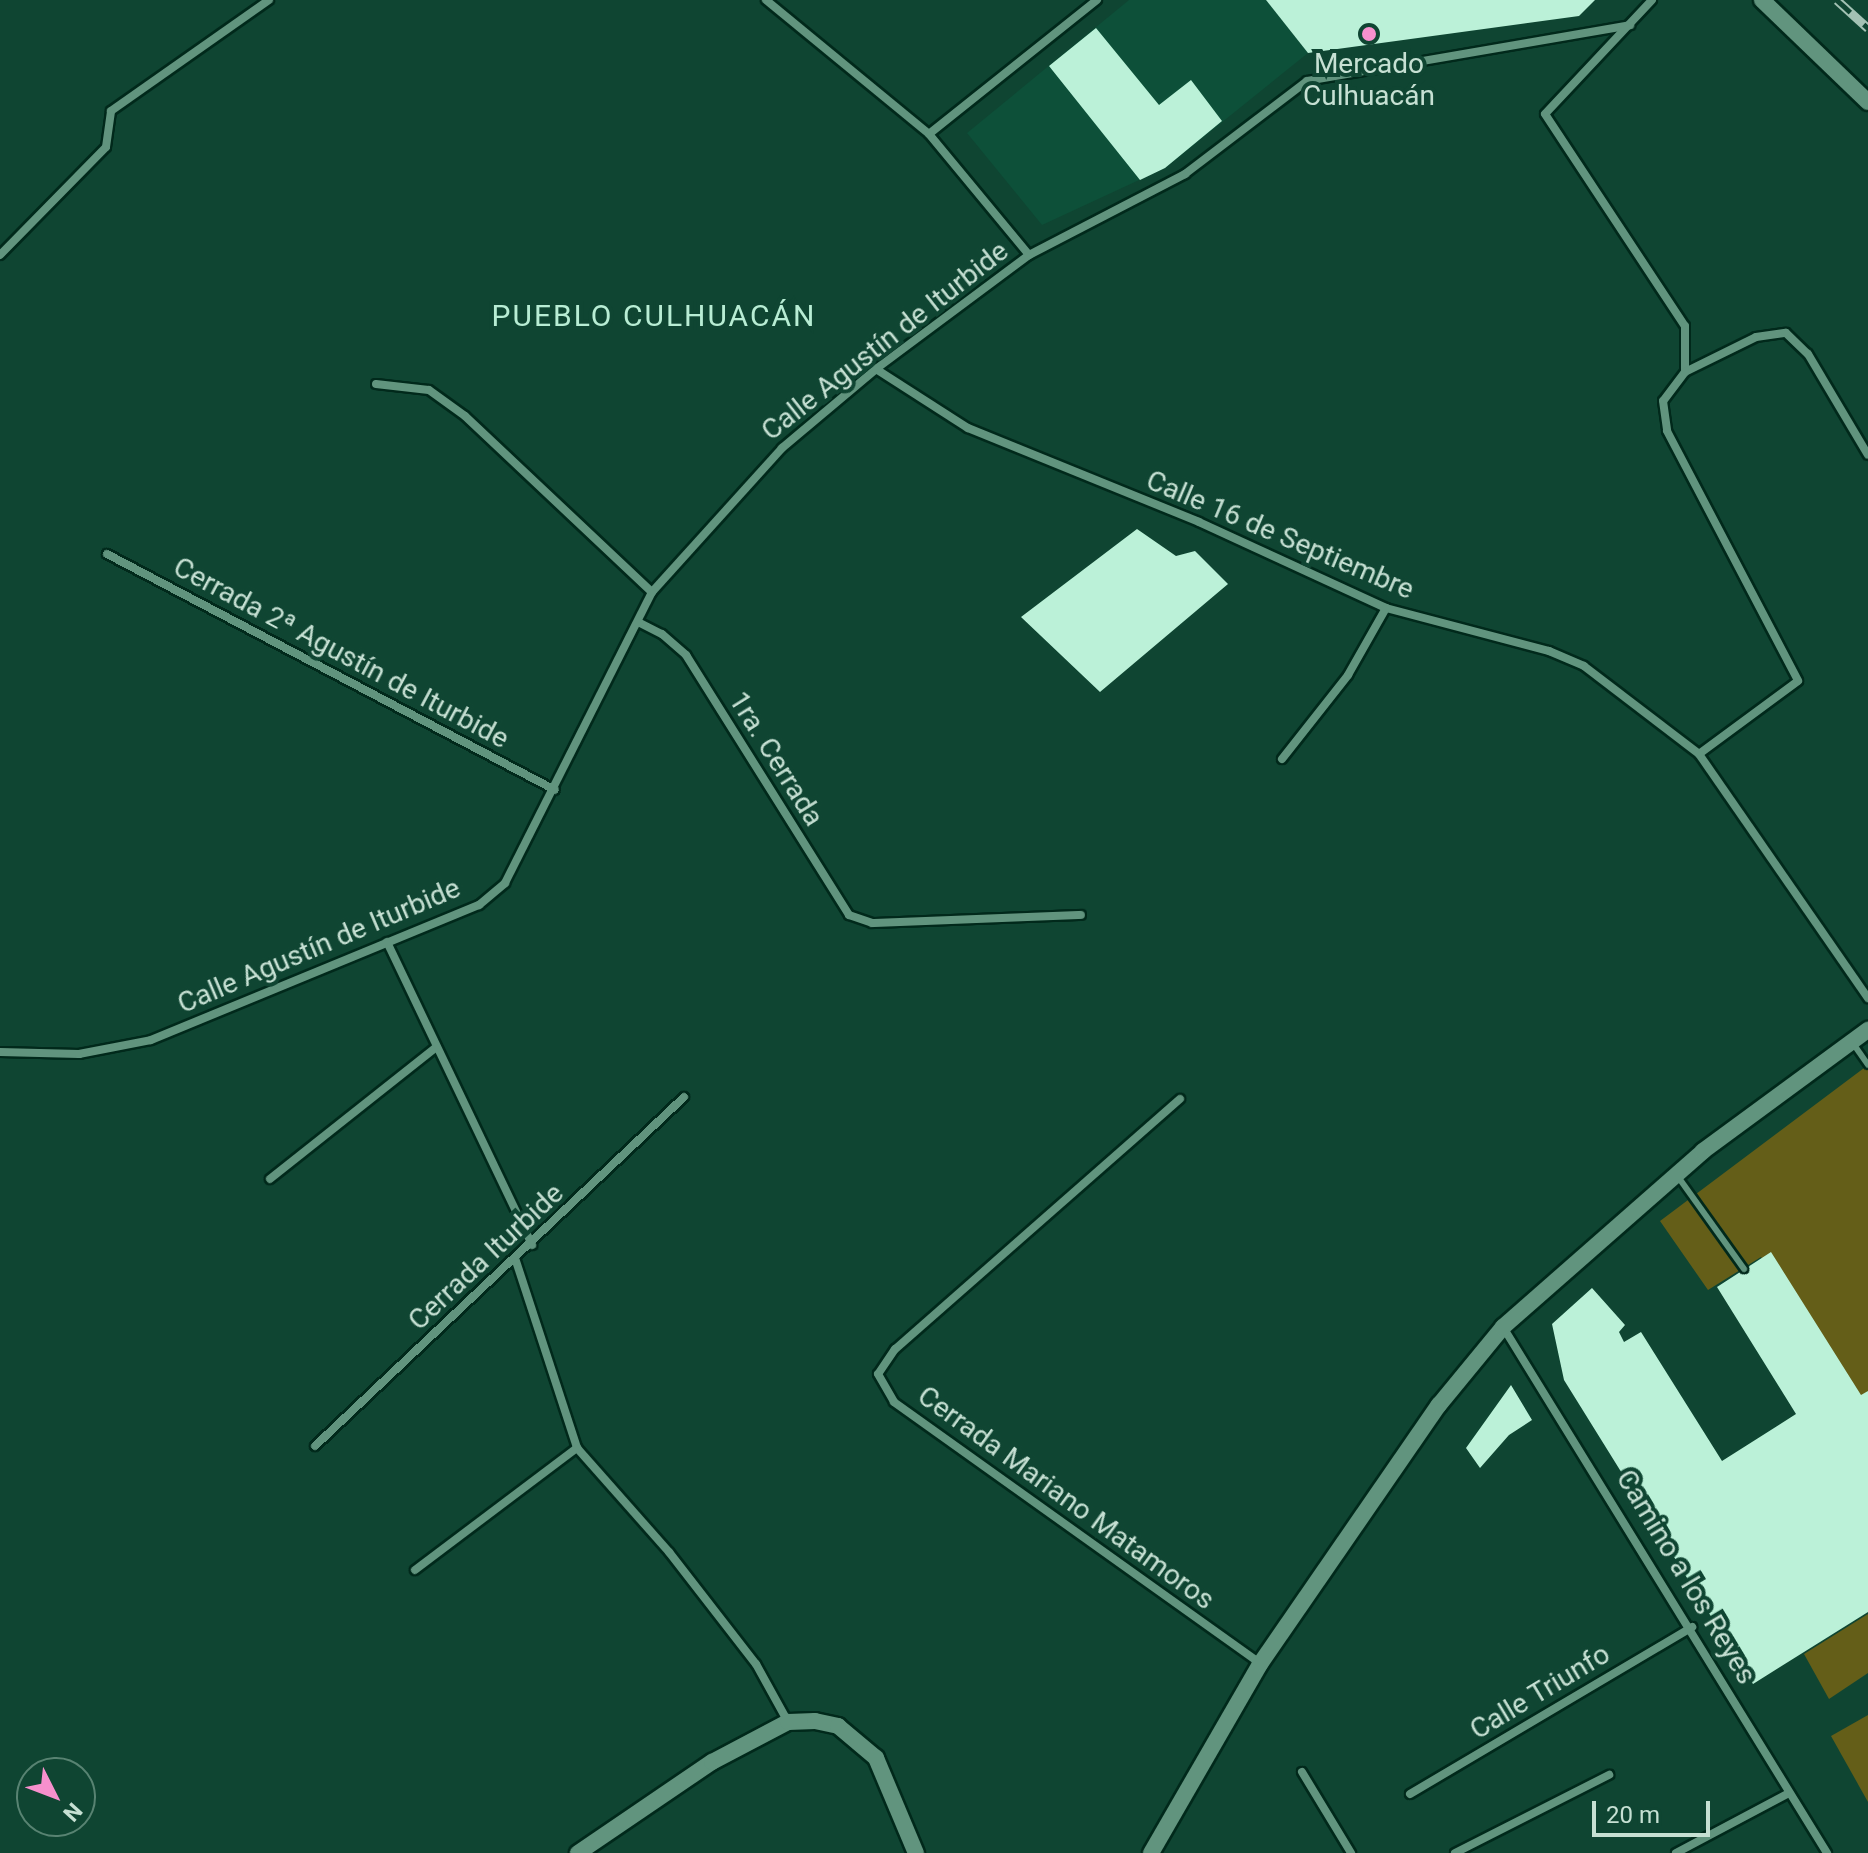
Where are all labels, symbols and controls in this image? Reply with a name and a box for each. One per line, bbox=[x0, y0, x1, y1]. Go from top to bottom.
marker: Mercado Culhuacán bbox=[1360, 25, 1378, 43]
place label: Mercado Culhuacán bbox=[1303, 47, 1435, 113]
street label: Calle Agustín de Iturbide bbox=[755, 234, 1015, 448]
district label: PUEBLO CULHUACÁN bbox=[492, 298, 816, 334]
street label: Calle 16 de Septiembre bbox=[1141, 463, 1419, 607]
street label: Cerrada 2ª Agustín de Iturbide bbox=[168, 550, 514, 756]
street label: 1ra. Cerrada bbox=[721, 686, 831, 832]
street label: Calle Agustín de Iturbide bbox=[173, 871, 465, 1021]
street label: Cerrada Iturbide bbox=[402, 1177, 570, 1337]
street label: Cerrada Mariano Matamoros bbox=[911, 1379, 1221, 1617]
street label: Camino a los Reyes bbox=[1609, 1464, 1763, 1690]
street label: Calle Triunfo bbox=[1464, 1637, 1616, 1747]
north arrow bbox=[16, 1757, 96, 1837]
scale bar bbox=[1596, 1785, 1714, 1835]
text: N bbox=[58, 1798, 87, 1826]
text: 20 m bbox=[1606, 1801, 1660, 1829]

